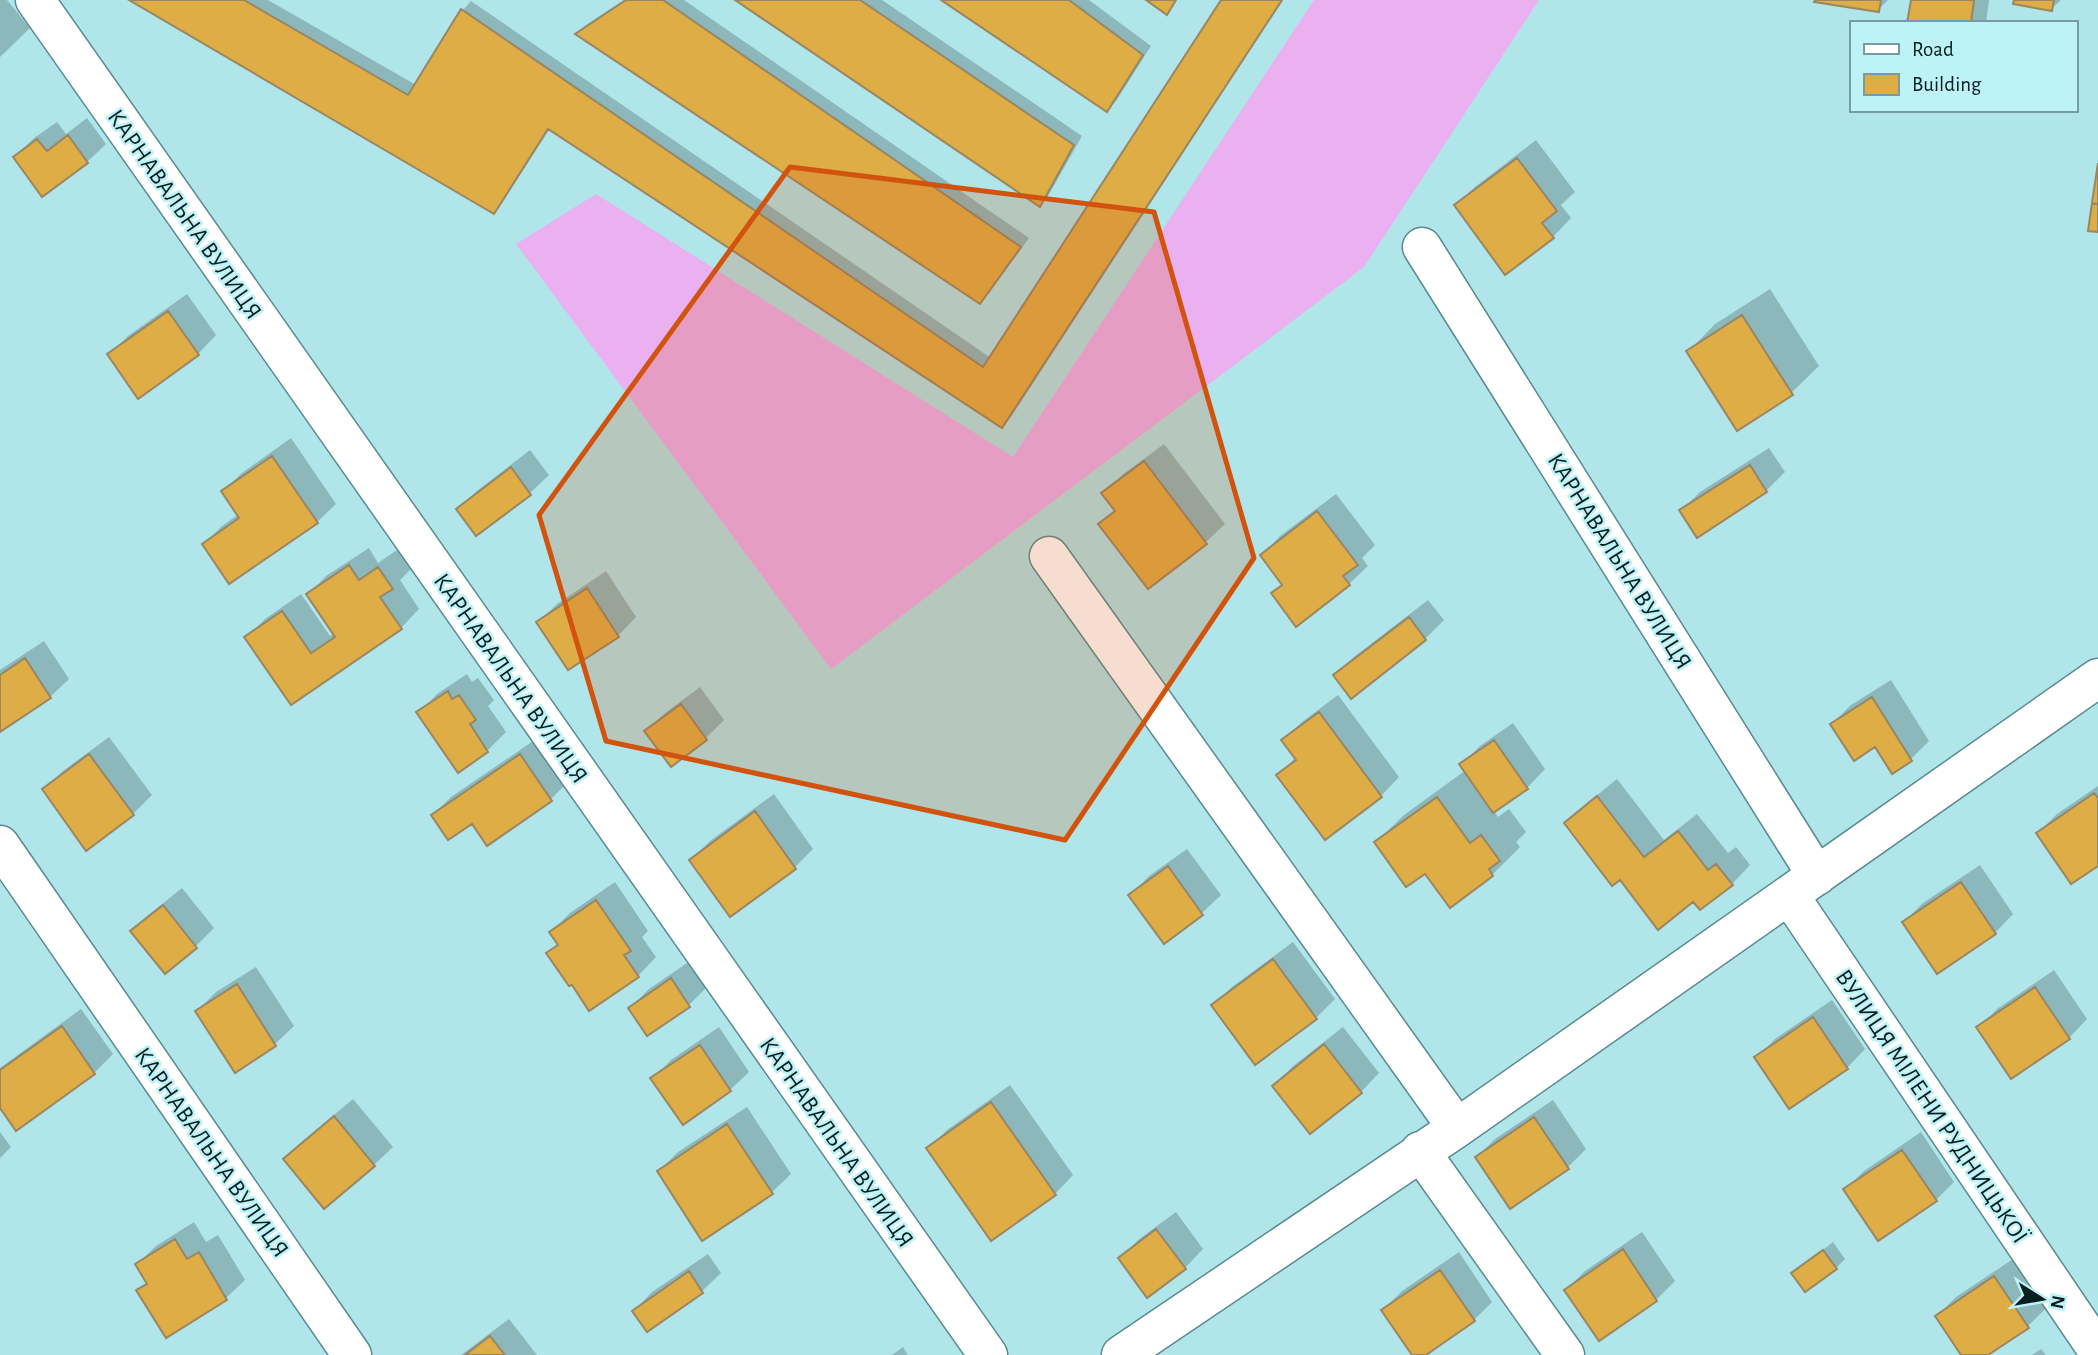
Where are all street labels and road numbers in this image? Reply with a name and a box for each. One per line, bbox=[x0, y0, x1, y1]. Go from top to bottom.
street label: КАРНАВАЛЬНА ВУЛИЦЯ bbox=[103, 105, 266, 324]
street label: КАРНАВАЛЬНА ВУЛИЦЯ bbox=[1543, 449, 1696, 674]
street label: КАРНАВАЛЬНА ВУЛИЦЯ bbox=[429, 569, 592, 788]
street label: ВУЛИЦЯ МІЛЕНИ РУДНИЦЬКОЇ bbox=[1831, 965, 2033, 1248]
street label: КАРНАВАЛЬНА ВУЛИЦЯ bbox=[755, 1033, 918, 1252]
street label: КАРНАВАЛЬНА ВУЛИЦЯ bbox=[130, 1043, 293, 1262]

